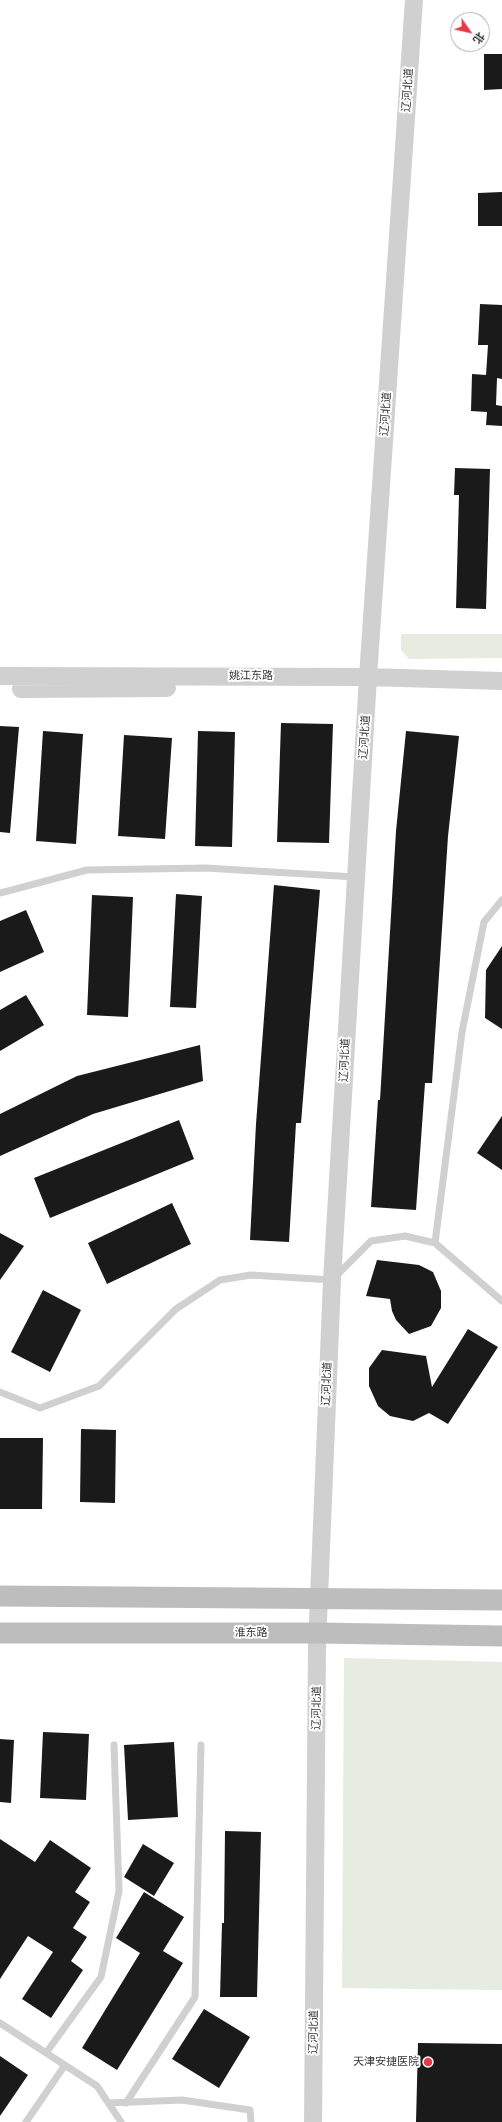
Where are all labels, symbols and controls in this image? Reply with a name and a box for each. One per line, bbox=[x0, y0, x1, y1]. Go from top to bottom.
north arrow bbox=[450, 12, 490, 52]
text: 北 bbox=[471, 30, 487, 46]
street label: 辽河北道 bbox=[400, 68, 416, 112]
street label: 辽河北道 bbox=[378, 392, 394, 436]
street label: 姚江东路 bbox=[229, 669, 273, 683]
street label: 辽河北道 bbox=[357, 715, 373, 759]
street label: 辽河北道 bbox=[337, 1038, 353, 1082]
street label: 辽河北道 bbox=[320, 1362, 334, 1406]
street label: 淮东路 bbox=[235, 1626, 267, 1640]
street label: 辽河北道 bbox=[310, 1686, 324, 1730]
street label: 辽河北道 bbox=[307, 2010, 321, 2054]
place label: 天津安捷医院 bbox=[353, 2055, 419, 2069]
marker: 天津安捷医院 bbox=[422, 2056, 434, 2068]

